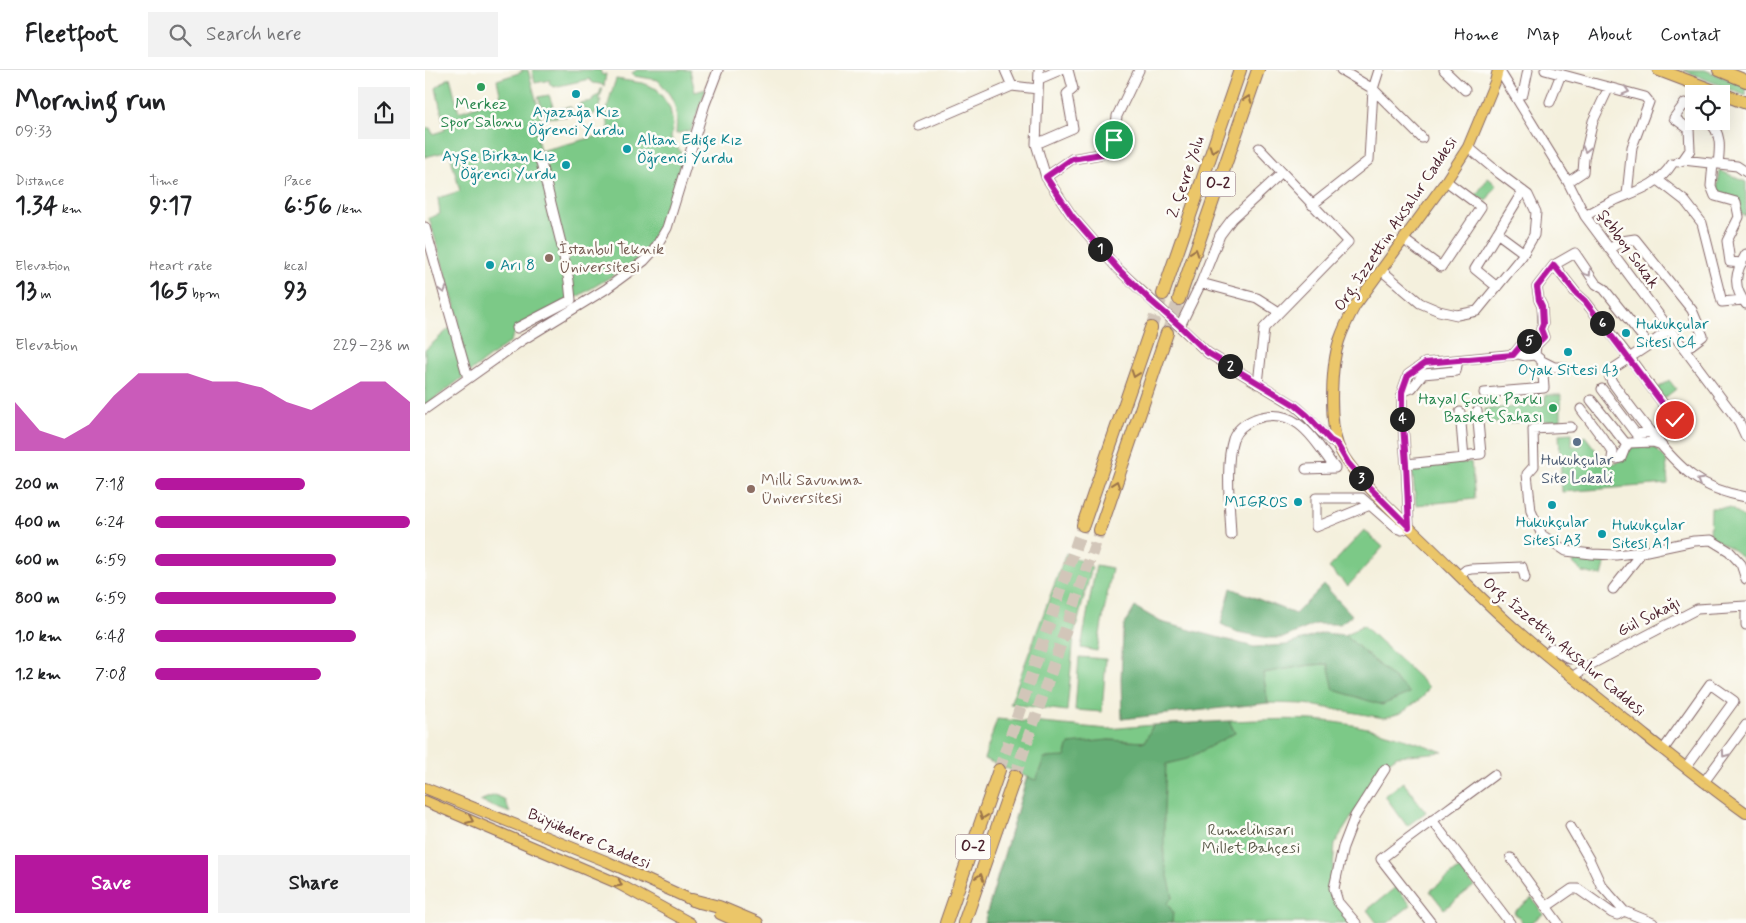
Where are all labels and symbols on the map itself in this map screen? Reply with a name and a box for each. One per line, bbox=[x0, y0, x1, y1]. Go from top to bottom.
marker: Merkez Spor Salonu bbox=[475, 81, 487, 93]
one-way arrow bbox=[1621, 86, 1629, 96]
marker: Ayazağa Kız Öğrenci Yurdu bbox=[570, 88, 582, 100]
place label: Merkez Spor Salonu bbox=[440, 94, 522, 133]
one-way arrow bbox=[1242, 95, 1252, 104]
place label: Ayazağa Kız Öğrenci Yurdu bbox=[528, 102, 624, 141]
pin bbox=[1093, 119, 1135, 161]
place label: Altan Edige Kız Öğrenci Yurdu bbox=[637, 130, 743, 169]
street label: Org. İzzettin Aksalur Caddesi bbox=[1330, 132, 1463, 316]
street label: 2. Çevre Yolu bbox=[1162, 133, 1210, 221]
marker: Altan Edige Kız Öğrenci Yurdu bbox=[621, 143, 633, 155]
one-way arrow bbox=[1209, 144, 1219, 153]
one-way arrow bbox=[1581, 144, 1592, 153]
place label: Ayşe Birkan Kız Öğrenci Yurdu bbox=[442, 146, 556, 185]
marker: Ayşe Birkan Kız Öğrenci Yurdu bbox=[560, 159, 572, 171]
road number: O-2 bbox=[1201, 172, 1235, 196]
street label: Şebboy Sokak bbox=[1592, 205, 1664, 293]
pin: 1 bbox=[1087, 236, 1113, 262]
place label: İstanbul Teknik Üniversitesi bbox=[559, 239, 664, 278]
one-way arrow bbox=[1189, 249, 1199, 257]
marker: İstanbul Teknik Üniversitesi bbox=[543, 252, 555, 264]
place label: Arı 8 bbox=[500, 255, 535, 276]
marker: Arı 8 bbox=[484, 259, 496, 271]
one-way arrow bbox=[1582, 268, 1592, 277]
one-way arrow bbox=[437, 286, 447, 294]
pin: 6 bbox=[1589, 310, 1615, 336]
place label: Hukukçular Sitesi C4 bbox=[1636, 314, 1709, 353]
marker: Hukukçular Sitesi C4 bbox=[1620, 327, 1632, 339]
pin: 5 bbox=[1517, 328, 1541, 354]
marker: Oyak Sitesi 43 bbox=[1562, 346, 1574, 358]
pin: 2 bbox=[1217, 354, 1243, 378]
place label: Oyak Sitesi 43 bbox=[1518, 360, 1618, 381]
one-way arrow bbox=[1131, 369, 1141, 378]
place label: Hayal Çocuk Parkı Basket Sahası bbox=[1418, 389, 1543, 428]
pin bbox=[1654, 399, 1696, 441]
marker: Hayal Çocuk Parkı Basket Sahası bbox=[1547, 402, 1559, 414]
pin: 4 bbox=[1389, 406, 1415, 432]
marker: Hukukçular Site Lokali bbox=[1571, 436, 1583, 448]
place label: Hukukçular Site Lokali bbox=[1541, 450, 1614, 489]
pin: 3 bbox=[1349, 466, 1373, 490]
place label: Milli Savunma Üniversitesi bbox=[761, 470, 862, 509]
one-way arrow bbox=[1697, 477, 1706, 487]
one-way arrow bbox=[1110, 480, 1120, 489]
marker: Milli Savunma Üniversitesi bbox=[745, 483, 757, 495]
place label: MIGROS bbox=[1225, 492, 1288, 513]
marker: MIGROS bbox=[1292, 496, 1304, 508]
marker: Hukukçular Sitesi A3 bbox=[1546, 499, 1558, 511]
place label: Hukukçular Sitesi A3 bbox=[1516, 512, 1589, 551]
place label: Hukukçular Sitesi A1 bbox=[1612, 515, 1685, 554]
marker: Hukukçular Sitesi A1 bbox=[1596, 528, 1608, 540]
street label: Org. İzzettin Aksalur Caddesi bbox=[1478, 573, 1650, 722]
street label: Gül Sokağı bbox=[1614, 592, 1684, 642]
one-way arrow bbox=[1722, 748, 1731, 758]
street label: Büyükdere Caddesi bbox=[524, 804, 654, 874]
one-way arrow bbox=[979, 811, 989, 820]
one-way arrow bbox=[465, 813, 474, 824]
park label: Rumelihisarı Millet Bahçesi bbox=[1202, 820, 1300, 859]
road number: O-2 bbox=[955, 834, 991, 860]
one-way arrow bbox=[974, 873, 984, 882]
one-way arrow bbox=[614, 878, 623, 888]

